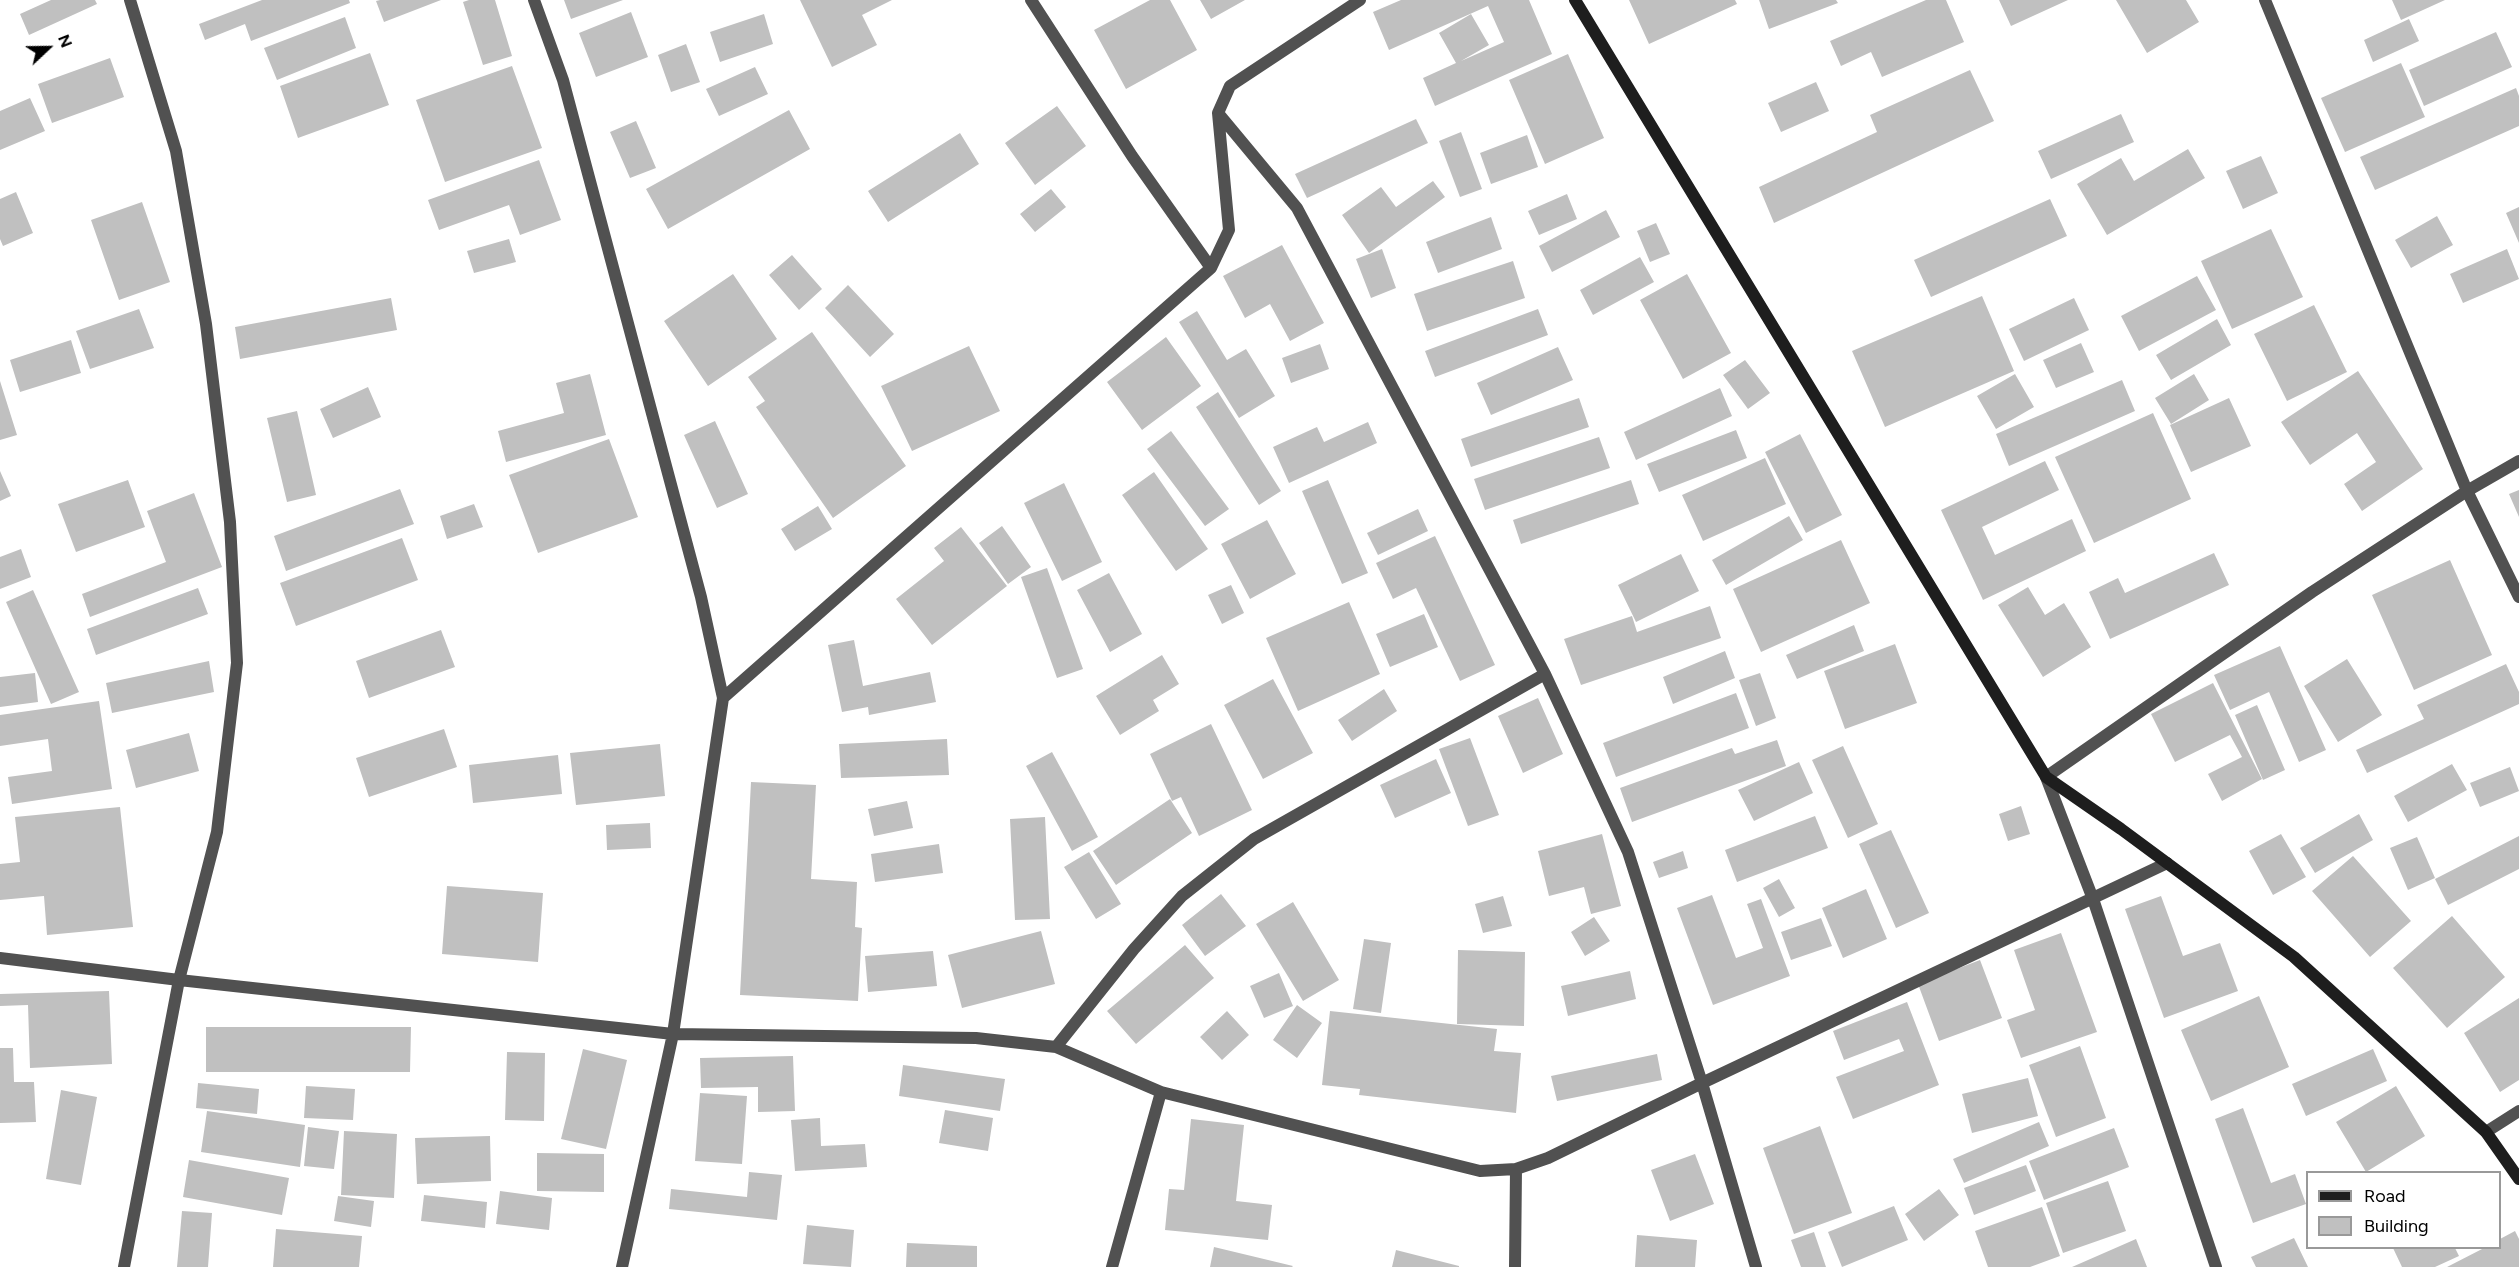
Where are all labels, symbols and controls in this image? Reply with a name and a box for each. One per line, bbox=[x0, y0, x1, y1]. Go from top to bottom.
north arrow bbox=[18, 18, 78, 78]
text: N bbox=[54, 32, 76, 50]
legend bbox=[2306, 1171, 2501, 1249]
text: Road bbox=[2364, 1185, 2405, 1207]
text: Building bbox=[2364, 1215, 2429, 1237]

